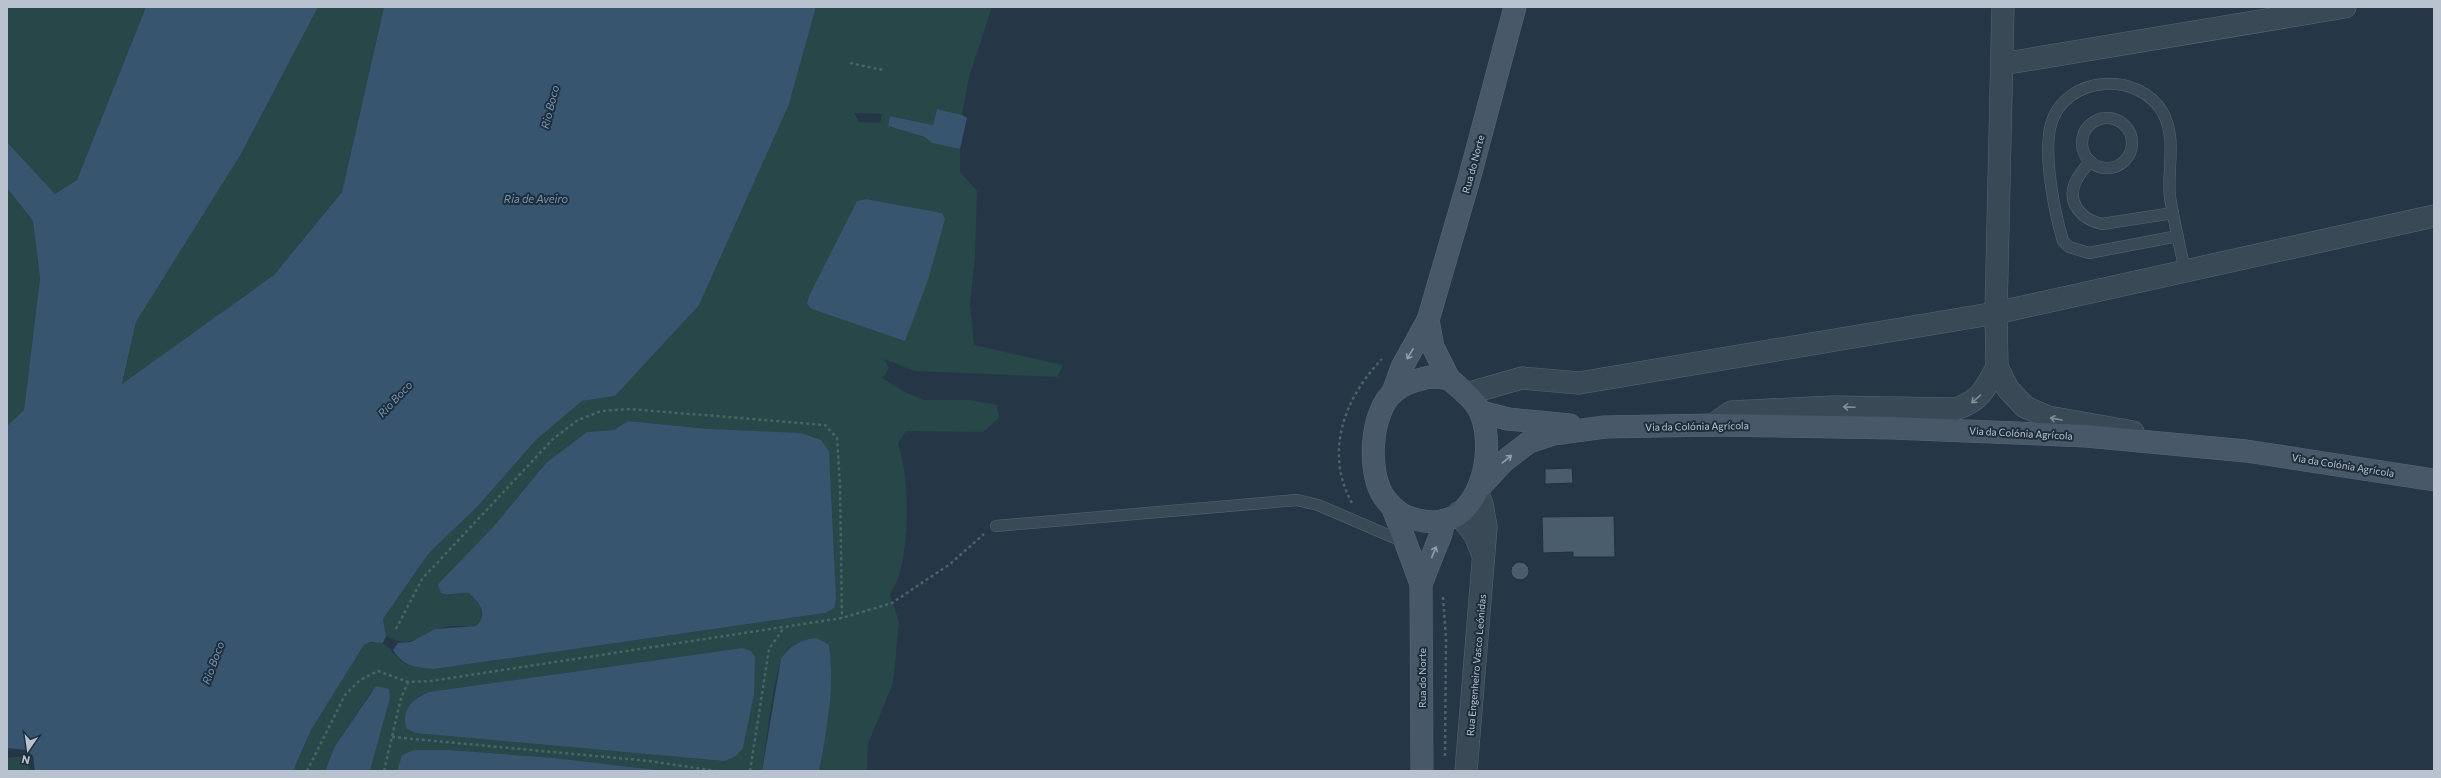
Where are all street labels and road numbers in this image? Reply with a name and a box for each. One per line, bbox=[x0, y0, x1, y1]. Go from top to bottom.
street label: Rua do Norte bbox=[1459, 134, 1487, 194]
street label: Via da Colónia Agrícola bbox=[1645, 419, 1749, 433]
street label: Via da Colónia Agrícola bbox=[1969, 424, 2073, 442]
street label: Via da Colónia Agrícola bbox=[2291, 451, 2395, 479]
street label: Rua Engenheiro Vasco Leónidas bbox=[1464, 593, 1488, 736]
street label: Rua do Norte bbox=[1416, 648, 1428, 708]

